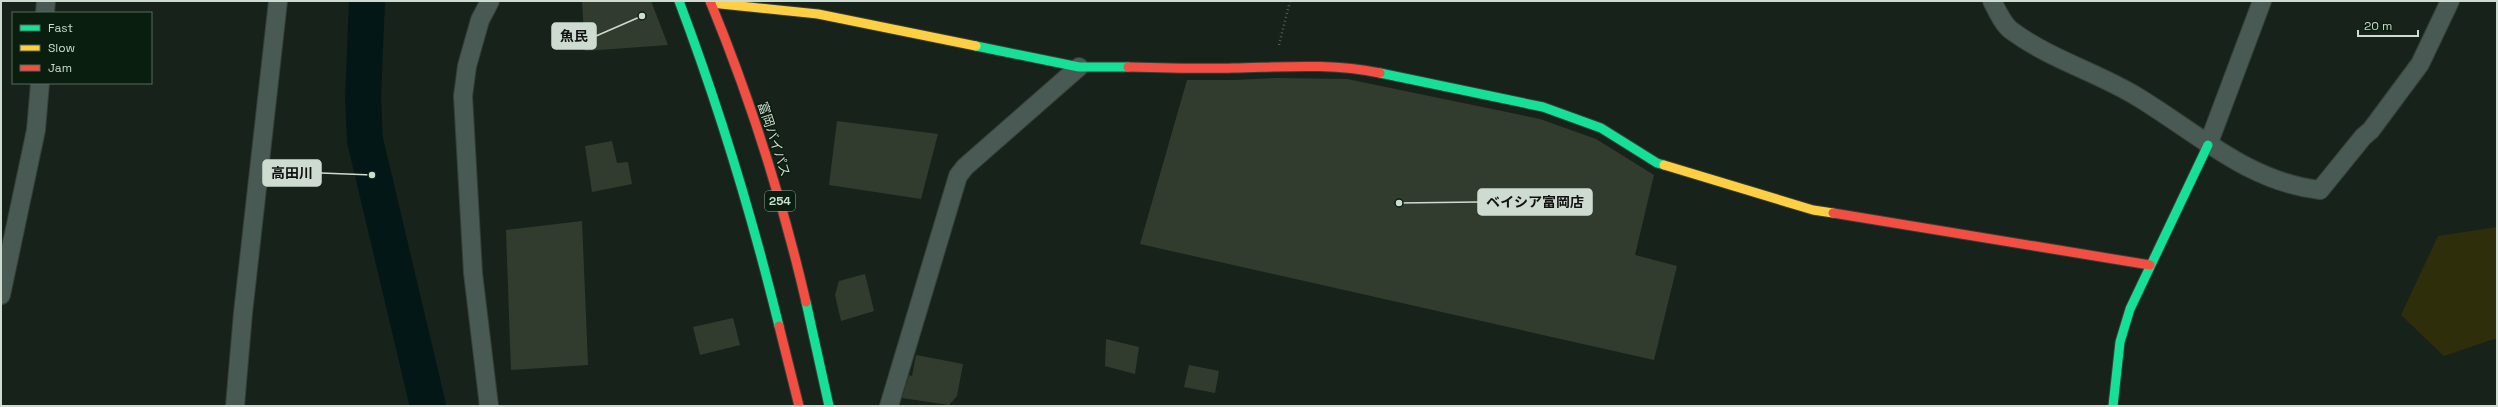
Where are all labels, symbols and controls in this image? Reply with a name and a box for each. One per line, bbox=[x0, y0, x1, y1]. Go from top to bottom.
legend bbox=[12, 12, 152, 84]
scale bar bbox=[2358, 12, 2418, 38]
text: 20 m bbox=[2364, 18, 2392, 34]
text: Fast bbox=[48, 20, 73, 36]
callout: 魚民 bbox=[552, 23, 596, 49]
text: 魚民 bbox=[560, 27, 588, 45]
text: Slow bbox=[48, 40, 75, 56]
text: Jam bbox=[48, 60, 72, 76]
street label: 富岡バイパス bbox=[754, 99, 794, 179]
callout: 高田川 bbox=[263, 160, 321, 186]
text: 高田川 bbox=[271, 164, 313, 182]
callout: ベイシア富岡店 bbox=[1478, 189, 1592, 215]
road number: 254 bbox=[765, 191, 795, 211]
text: ベイシア富岡店 bbox=[1486, 193, 1584, 211]

